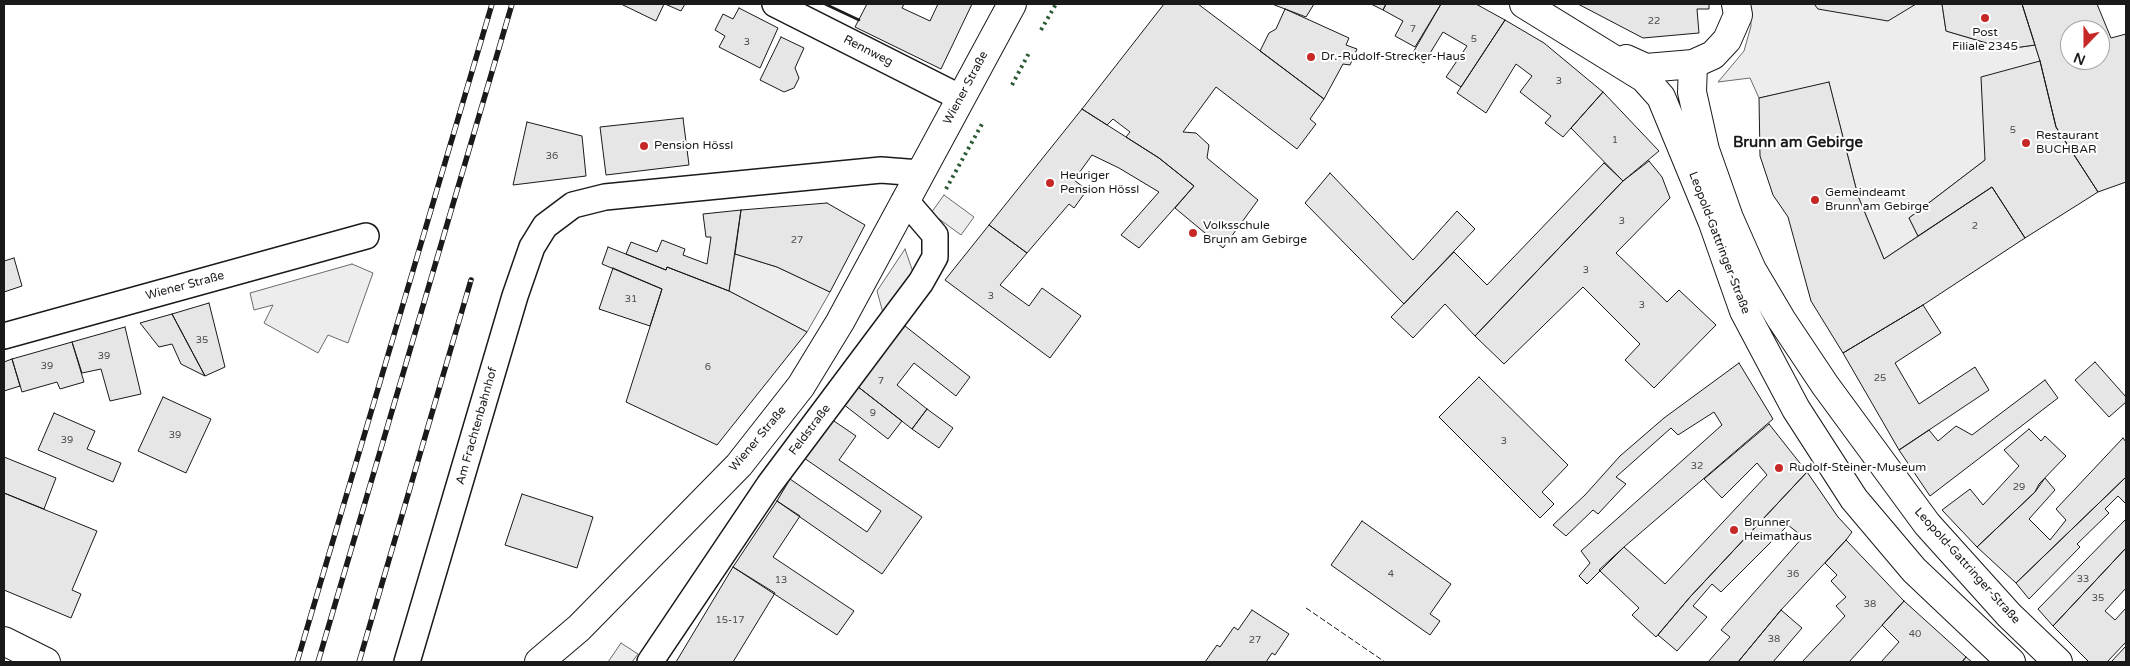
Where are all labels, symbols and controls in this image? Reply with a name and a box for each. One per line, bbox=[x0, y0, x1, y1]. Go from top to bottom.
marker: Post Filiale 2345 bbox=[1979, 12, 1991, 24]
house number: 22 bbox=[1648, 15, 1660, 27]
north arrow bbox=[2060, 20, 2110, 70]
house number: 7 bbox=[1410, 23, 1416, 35]
place label: Post Filiale 2345 bbox=[1952, 26, 2018, 54]
street label: Rennweg bbox=[841, 32, 895, 70]
house number: 5 bbox=[1471, 33, 1477, 45]
house number: 3 bbox=[744, 36, 750, 48]
text: N bbox=[2071, 48, 2088, 68]
street label: Wiener Straße bbox=[941, 49, 991, 127]
place label: Dr.-Rudolf-Strecker-Haus bbox=[1321, 50, 1466, 64]
marker: Dr.-Rudolf-Strecker-Haus bbox=[1305, 51, 1317, 63]
house number: 3 bbox=[1556, 75, 1562, 87]
house number: 5 bbox=[2010, 124, 2016, 136]
place label: Restaurant BUCHBAR bbox=[2036, 129, 2099, 157]
house number: 1 bbox=[1612, 134, 1618, 146]
district label: Brunn am Gebirge bbox=[1733, 134, 1863, 152]
marker: Restaurant BUCHBAR bbox=[2020, 137, 2032, 149]
place label: Pension Hössl bbox=[654, 139, 733, 153]
marker: Pension Hössl bbox=[638, 140, 650, 152]
house number: 36 bbox=[546, 150, 558, 162]
place label: Heuriger Pension Hössl bbox=[1060, 169, 1139, 197]
street label: Leopold-Gattringer-Straße bbox=[1685, 170, 1753, 316]
marker: Heuriger Pension Hössl bbox=[1044, 177, 1056, 189]
place label: Gemeindeamt Brunn am Gebirge bbox=[1825, 186, 1929, 214]
marker: Gemeindeamt Brunn am Gebirge bbox=[1809, 194, 1821, 206]
house number: 3 bbox=[1619, 215, 1625, 227]
place label: Volksschule Brunn am Gebirge bbox=[1203, 219, 1307, 247]
house number: 2 bbox=[1972, 220, 1978, 232]
marker: Volksschule Brunn am Gebirge bbox=[1187, 227, 1199, 239]
house number: 27 bbox=[791, 234, 803, 246]
house number: 3 bbox=[1583, 264, 1589, 276]
street label: Wiener Straße bbox=[144, 269, 226, 303]
house number: 3 bbox=[988, 290, 994, 302]
house number: 31 bbox=[625, 293, 637, 305]
house number: 3 bbox=[1639, 299, 1645, 311]
house number: 35 bbox=[196, 334, 208, 346]
house number: 39 bbox=[98, 350, 110, 362]
house number: 39 bbox=[41, 360, 53, 372]
house number: 6 bbox=[705, 361, 711, 373]
street label: Am Frachtenbahnhof bbox=[453, 366, 501, 486]
house number: 25 bbox=[1874, 372, 1886, 384]
house number: 7 bbox=[878, 375, 884, 387]
street label: Feldstraße bbox=[786, 402, 834, 458]
street label: Wiener Straße bbox=[727, 403, 789, 475]
house number: 9 bbox=[870, 407, 876, 419]
house number: 39 bbox=[169, 429, 181, 441]
house number: 39 bbox=[61, 434, 73, 446]
house number: 3 bbox=[1501, 435, 1507, 447]
house number: 32 bbox=[1691, 460, 1703, 472]
place label: Rudolf-Steiner-Museum bbox=[1789, 461, 1926, 475]
marker: Rudolf-Steiner-Museum bbox=[1773, 462, 1785, 474]
house number: 29 bbox=[2013, 481, 2025, 493]
street label: Leopold-Gattringer-Straße bbox=[1911, 505, 2023, 627]
place label: Brunner Heimathaus bbox=[1744, 516, 1812, 544]
marker: Brunner Heimathaus bbox=[1728, 524, 1740, 536]
house number: 4 bbox=[1388, 568, 1394, 580]
house number: 36 bbox=[1787, 568, 1799, 580]
house number: 33 bbox=[2077, 573, 2089, 585]
house number: 13 bbox=[775, 574, 787, 586]
house number: 35 bbox=[2092, 592, 2104, 604]
house number: 38 bbox=[1864, 598, 1876, 610]
house number: 15-17 bbox=[715, 614, 745, 626]
house number: 40 bbox=[1909, 628, 1921, 640]
house number: 38 bbox=[1768, 633, 1780, 645]
house number: 27 bbox=[1249, 634, 1261, 646]

